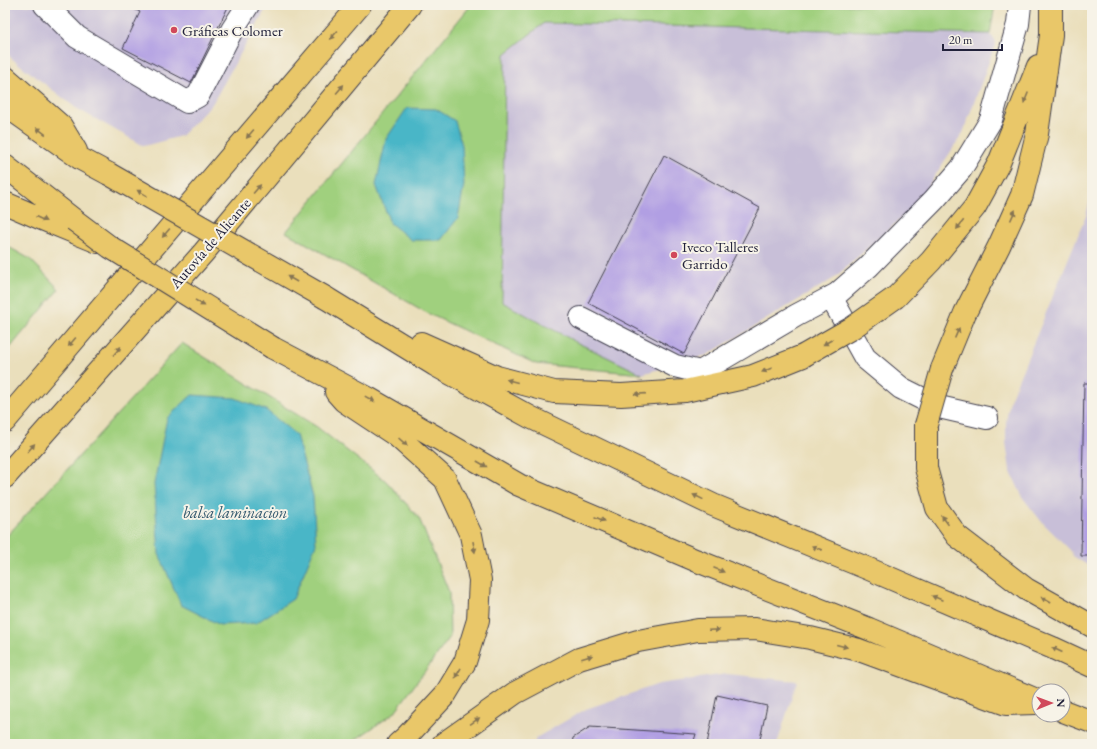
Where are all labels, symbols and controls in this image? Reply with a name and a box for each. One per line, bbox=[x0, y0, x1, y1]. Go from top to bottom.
place label: Gráficas Colomer bbox=[182, 21, 283, 40]
marker: Gráficas Colomer bbox=[169, 25, 179, 35]
scale bar bbox=[943, 26, 1002, 52]
one-way arrow bbox=[330, 29, 339, 40]
text: 20 m bbox=[949, 32, 973, 48]
one-way arrow bbox=[335, 83, 344, 94]
one-way arrow bbox=[1022, 92, 1028, 104]
one-way arrow bbox=[36, 127, 46, 135]
one-way arrow bbox=[246, 128, 255, 139]
one-way arrow bbox=[252, 183, 261, 194]
one-way arrow bbox=[136, 190, 148, 197]
street label: Autovía de Alicante bbox=[165, 194, 255, 293]
one-way arrow bbox=[1010, 209, 1016, 221]
one-way arrow bbox=[35, 216, 46, 222]
one-way arrow bbox=[956, 220, 964, 230]
one-way arrow bbox=[161, 227, 170, 238]
place label: Iveco Talleres Garrido bbox=[682, 237, 759, 273]
marker: Iveco Talleres Garrido bbox=[669, 250, 679, 260]
one-way arrow bbox=[286, 275, 298, 282]
one-way arrow bbox=[195, 299, 205, 307]
one-way arrow bbox=[954, 327, 960, 338]
one-way arrow bbox=[68, 337, 77, 347]
one-way arrow bbox=[822, 338, 834, 345]
one-way arrow bbox=[112, 345, 121, 356]
one-way arrow bbox=[761, 368, 773, 374]
one-way arrow bbox=[505, 378, 517, 384]
one-way arrow bbox=[634, 391, 646, 398]
one-way arrow bbox=[364, 395, 376, 402]
one-way arrow bbox=[398, 437, 408, 446]
one-way arrow bbox=[26, 443, 35, 453]
one-way arrow bbox=[476, 460, 488, 467]
one-way arrow bbox=[692, 494, 703, 500]
water label: balsa laminacion bbox=[183, 502, 287, 523]
one-way arrow bbox=[941, 514, 949, 525]
one-way arrow bbox=[594, 517, 606, 523]
one-way arrow bbox=[471, 541, 477, 553]
one-way arrow bbox=[812, 545, 823, 551]
one-way arrow bbox=[714, 567, 726, 573]
one-way arrow bbox=[931, 595, 943, 601]
one-way arrow bbox=[1040, 597, 1052, 604]
one-way arrow bbox=[708, 627, 721, 633]
one-way arrow bbox=[836, 643, 848, 649]
one-way arrow bbox=[1051, 647, 1062, 653]
one-way arrow bbox=[581, 654, 593, 660]
one-way arrow bbox=[455, 667, 462, 678]
north arrow bbox=[1031, 683, 1071, 723]
text: N bbox=[1054, 698, 1068, 707]
one-way arrow bbox=[470, 717, 480, 725]

